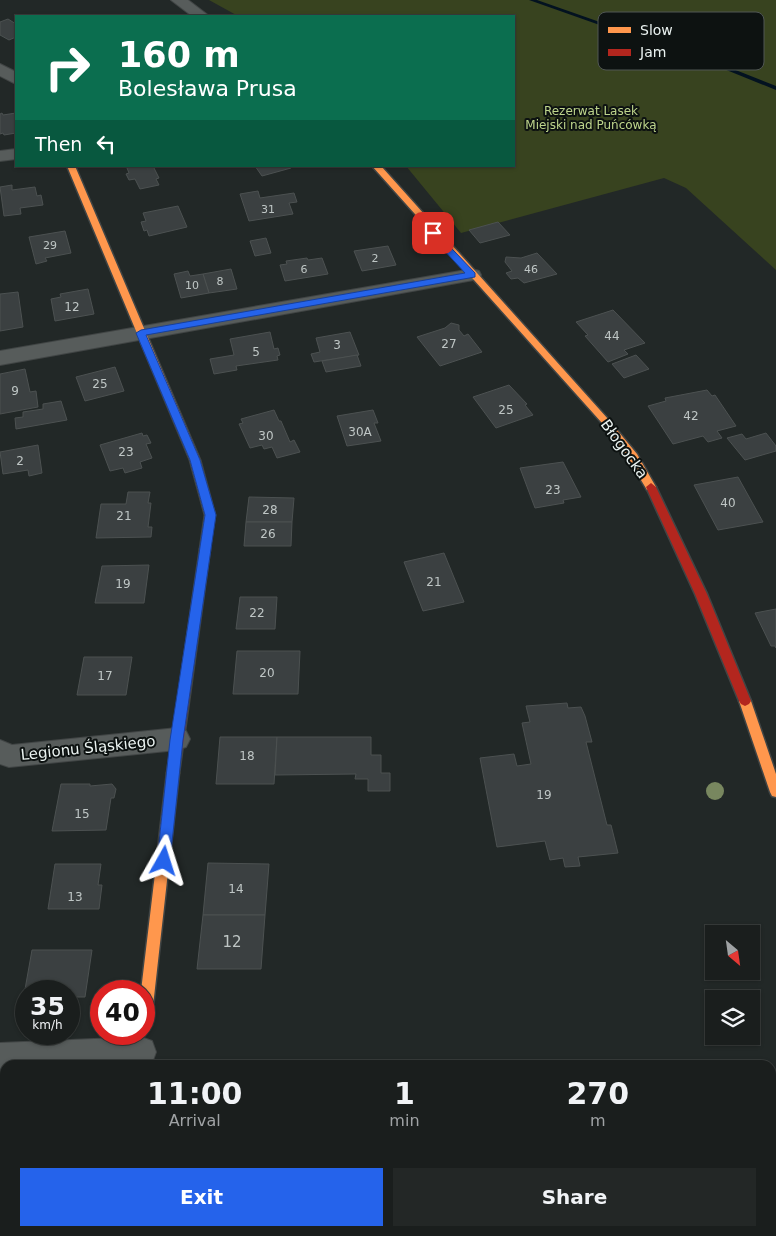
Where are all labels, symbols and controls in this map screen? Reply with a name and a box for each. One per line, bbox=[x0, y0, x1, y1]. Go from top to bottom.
legend bbox=[598, 12, 764, 70]
text: Slow bbox=[640, 22, 673, 38]
icon: right bbox=[35, 35, 100, 100]
text: 160 m bbox=[118, 35, 240, 75]
text: Jam bbox=[639, 44, 666, 60]
text: Bolesława Prusa bbox=[118, 76, 297, 101]
park label: Rezerwat Lasek Miejski nad Puńcówką bbox=[525, 104, 657, 132]
icon: left bbox=[92, 130, 120, 158]
text: Then bbox=[35, 133, 82, 155]
house number: 31 bbox=[261, 203, 275, 216]
pin bbox=[412, 212, 454, 254]
icon: arrive bbox=[419, 219, 447, 247]
house number: 29 bbox=[43, 239, 57, 252]
house number: 2 bbox=[372, 252, 379, 265]
house number: 6 bbox=[301, 263, 308, 276]
house number: 46 bbox=[524, 263, 538, 276]
house number: 8 bbox=[217, 275, 224, 288]
house number: 10 bbox=[185, 279, 199, 292]
house number: 12 bbox=[64, 300, 80, 314]
house number: 44 bbox=[604, 329, 620, 343]
house number: 27 bbox=[441, 337, 457, 351]
house number: 3 bbox=[333, 338, 341, 352]
house number: 5 bbox=[252, 345, 260, 359]
house number: 25 bbox=[92, 377, 108, 391]
house number: 9 bbox=[11, 384, 19, 398]
house number: 25 bbox=[498, 403, 514, 417]
house number: 42 bbox=[683, 409, 699, 423]
street label: Błogocka bbox=[597, 416, 651, 482]
house number: 30A bbox=[348, 425, 373, 439]
house number: 30 bbox=[258, 429, 274, 443]
house number: 23 bbox=[118, 445, 134, 459]
house number: 2 bbox=[16, 454, 24, 468]
house number: 23 bbox=[545, 483, 561, 497]
house number: 40 bbox=[720, 496, 736, 510]
house number: 28 bbox=[262, 503, 278, 517]
house number: 21 bbox=[116, 509, 132, 523]
house number: 26 bbox=[260, 527, 276, 541]
house number: 21 bbox=[426, 575, 442, 589]
house number: 19 bbox=[115, 577, 131, 591]
house number: 22 bbox=[249, 606, 265, 620]
house number: 20 bbox=[259, 666, 275, 680]
house number: 17 bbox=[97, 669, 113, 683]
street label: Legionu Śląskiego bbox=[20, 731, 156, 764]
house number: 18 bbox=[239, 749, 255, 763]
house number: 19 bbox=[536, 788, 552, 802]
house number: 15 bbox=[74, 807, 90, 821]
position arrow bbox=[137, 834, 189, 886]
house number: 14 bbox=[228, 882, 244, 896]
house number: 13 bbox=[67, 890, 83, 904]
north arrow bbox=[705, 925, 760, 980]
map controls bbox=[705, 925, 760, 1045]
house number: 12 bbox=[222, 933, 242, 951]
speed limit sign: 40 bbox=[90, 980, 155, 1045]
button: layers bbox=[705, 990, 760, 1045]
text: 35 bbox=[30, 992, 65, 1021]
text: km/h bbox=[32, 1018, 63, 1032]
text: 11:00 bbox=[147, 1076, 242, 1111]
text: 1 bbox=[394, 1076, 415, 1111]
text: 270 bbox=[566, 1076, 629, 1111]
text: Arrival bbox=[169, 1111, 221, 1130]
text: min bbox=[389, 1111, 420, 1130]
text: m bbox=[590, 1111, 606, 1130]
button: Exit bbox=[20, 1168, 383, 1226]
button: Share bbox=[393, 1168, 756, 1226]

